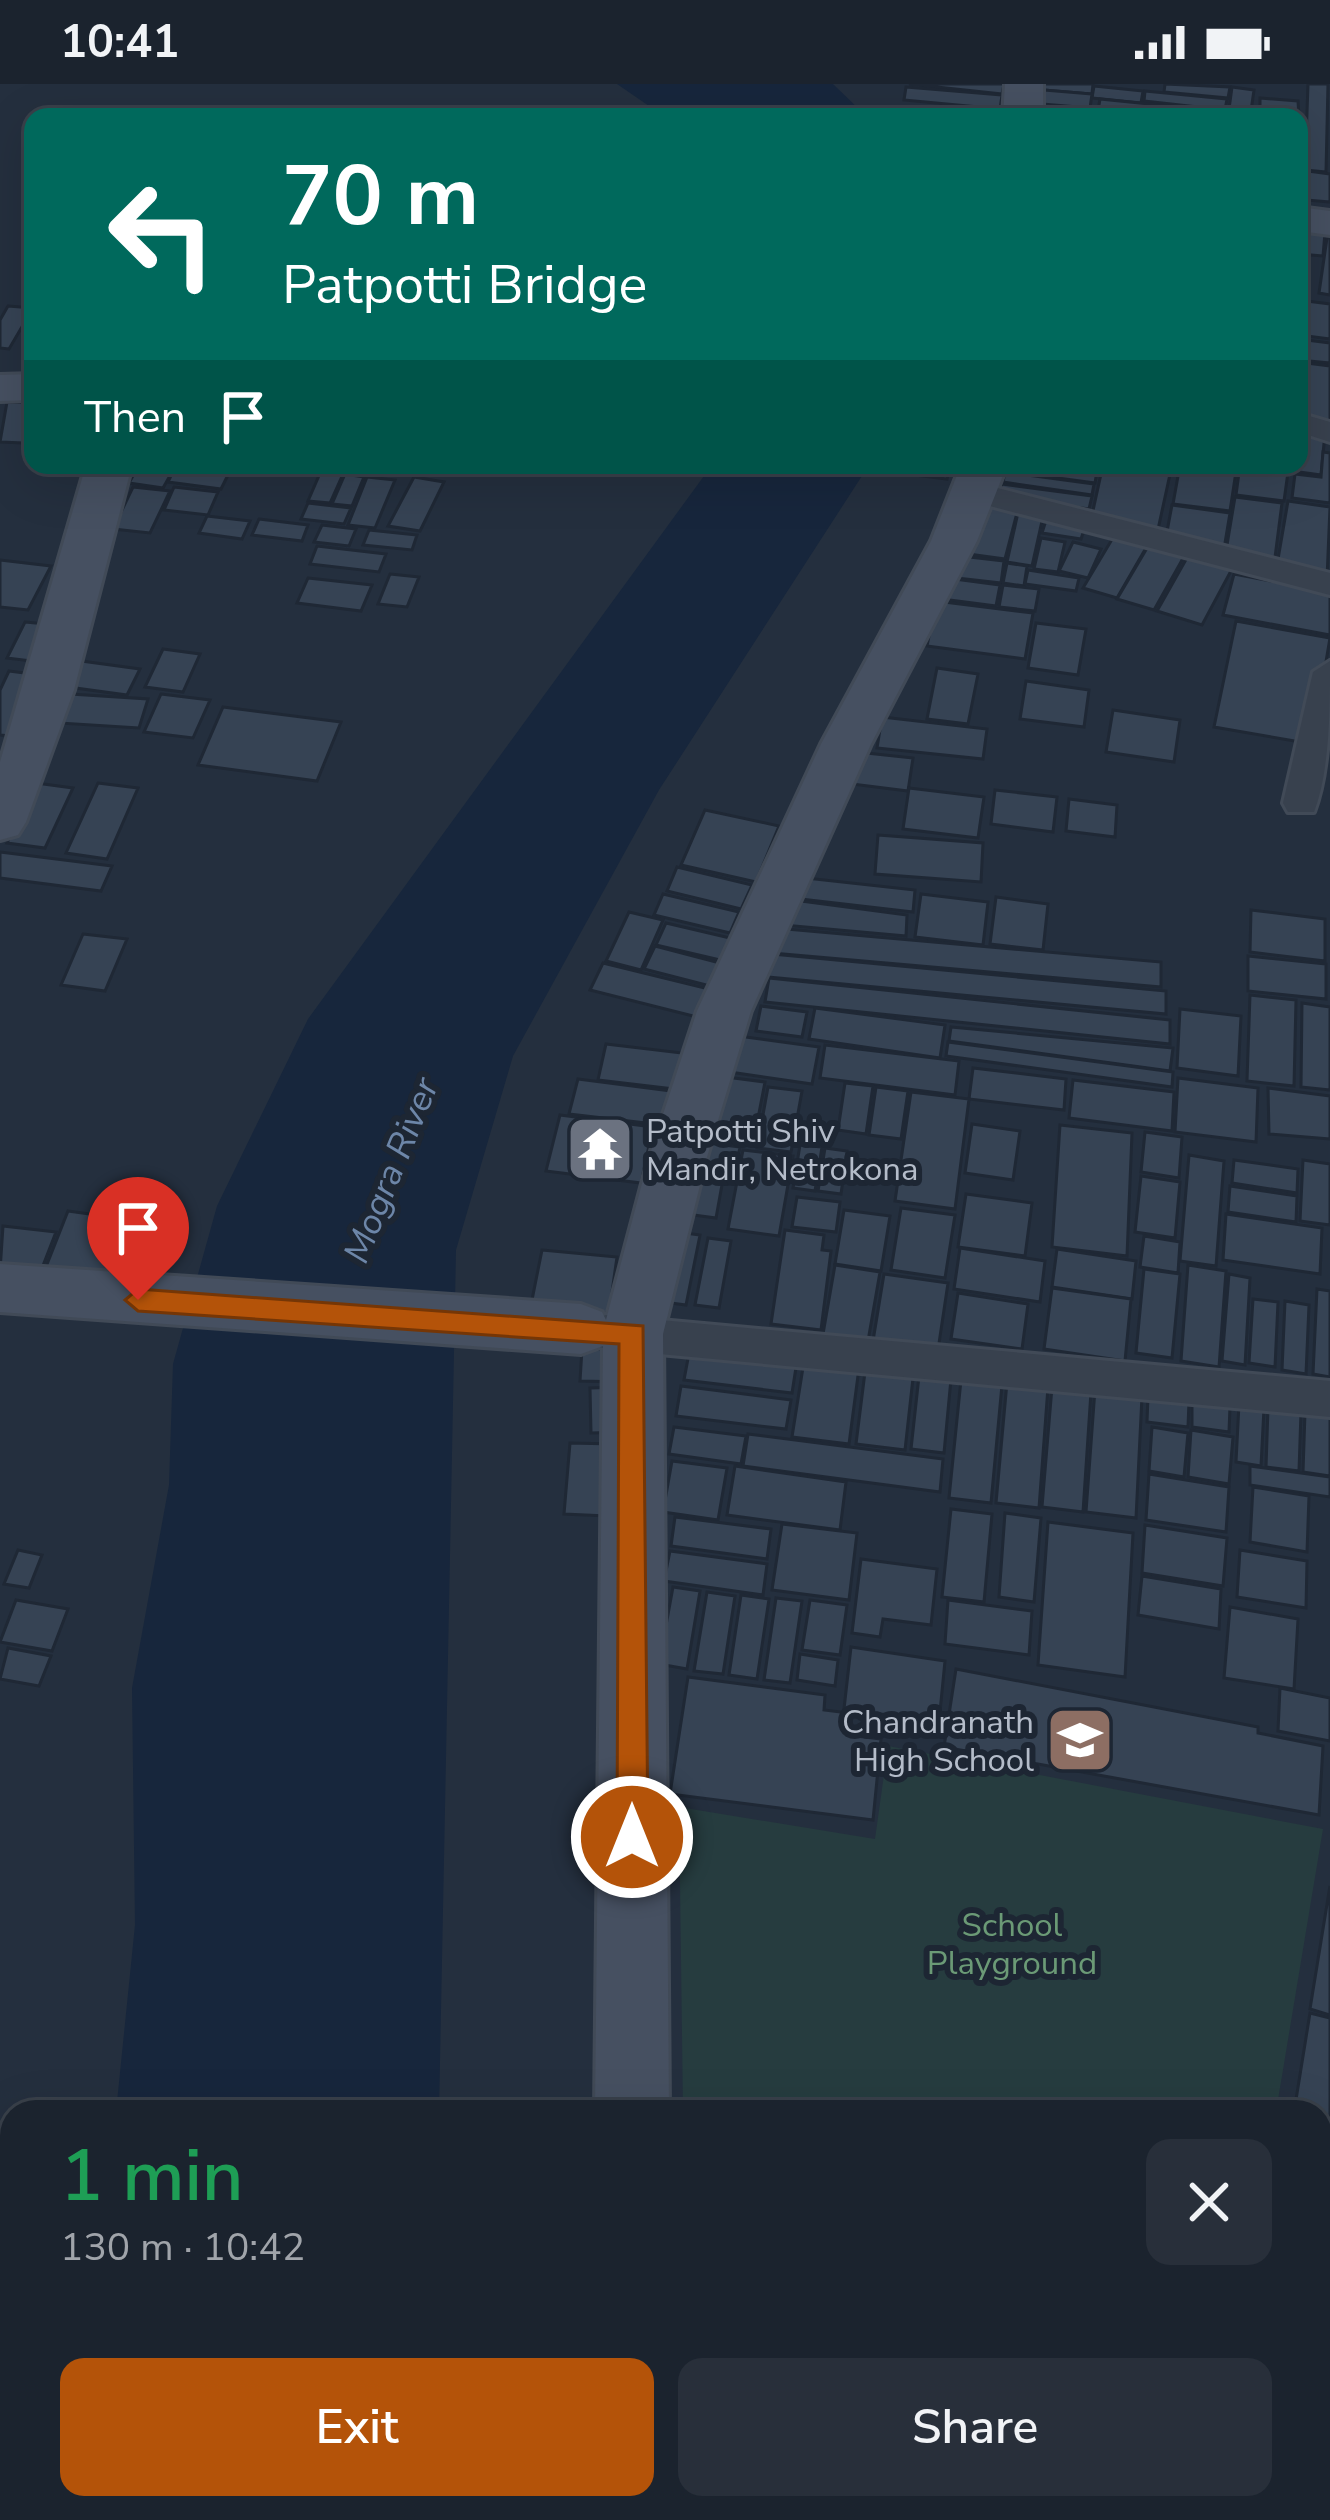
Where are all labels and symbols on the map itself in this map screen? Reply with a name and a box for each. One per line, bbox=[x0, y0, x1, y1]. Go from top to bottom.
water label: Mogra River bbox=[332, 1070, 451, 1270]
place label: Patpotti Shiv Mandir, Netrokona bbox=[646, 1109, 919, 1192]
temple icon: Patpotti Shiv Mandir, Netrokona bbox=[565, 1114, 635, 1184]
pin bbox=[87, 1177, 189, 1300]
place label: Chandranath High School bbox=[842, 1700, 1034, 1783]
school or university icon: Chandranath High School bbox=[1045, 1705, 1115, 1775]
position arrow bbox=[569, 1774, 695, 1900]
park label: School Playground bbox=[927, 1903, 1097, 1986]

